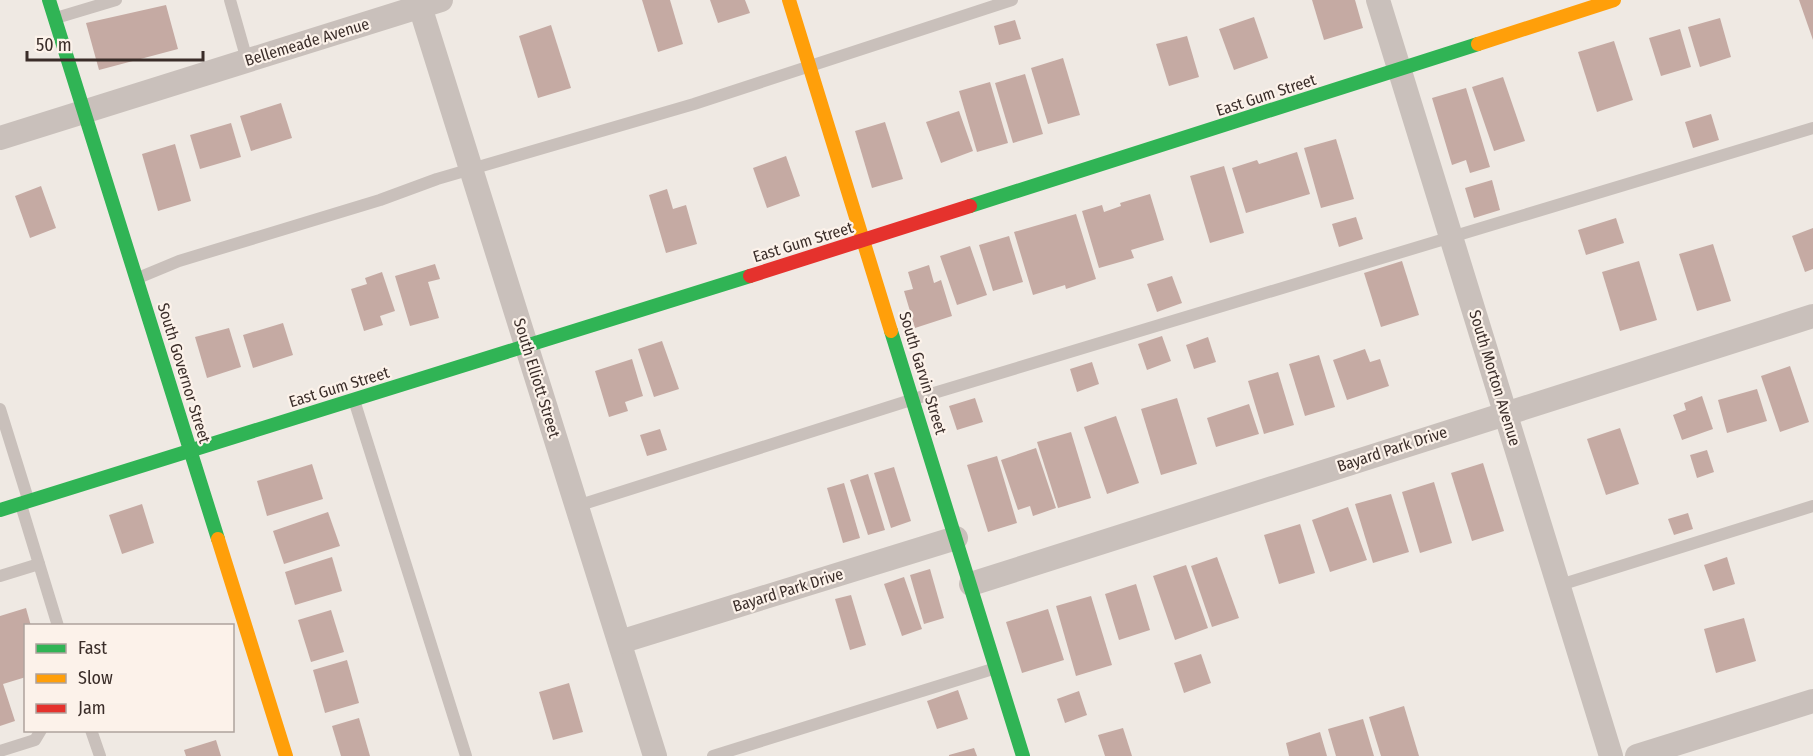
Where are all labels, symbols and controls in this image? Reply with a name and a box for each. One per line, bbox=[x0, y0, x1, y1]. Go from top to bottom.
street label: Bellemeade Avenue bbox=[242, 14, 372, 70]
scale bar bbox=[27, 24, 202, 62]
text: 50 m bbox=[36, 34, 72, 56]
street label: East Gum Street bbox=[1214, 70, 1319, 120]
street label: East Gum Street bbox=[751, 218, 856, 266]
street label: South Governor Street bbox=[154, 301, 215, 446]
street label: South Morton Avenue bbox=[1465, 308, 1525, 448]
street label: South Garvin Street bbox=[895, 309, 951, 437]
street label: South Elliott Street bbox=[510, 316, 564, 441]
street label: East Gum Street bbox=[287, 363, 392, 411]
street label: Bayard Park Drive bbox=[1335, 422, 1450, 476]
street label: Bayard Park Drive bbox=[730, 564, 846, 616]
legend bbox=[24, 624, 234, 732]
text: Fast bbox=[78, 637, 107, 659]
text: Slow bbox=[78, 667, 113, 689]
text: Jam bbox=[78, 697, 106, 719]

